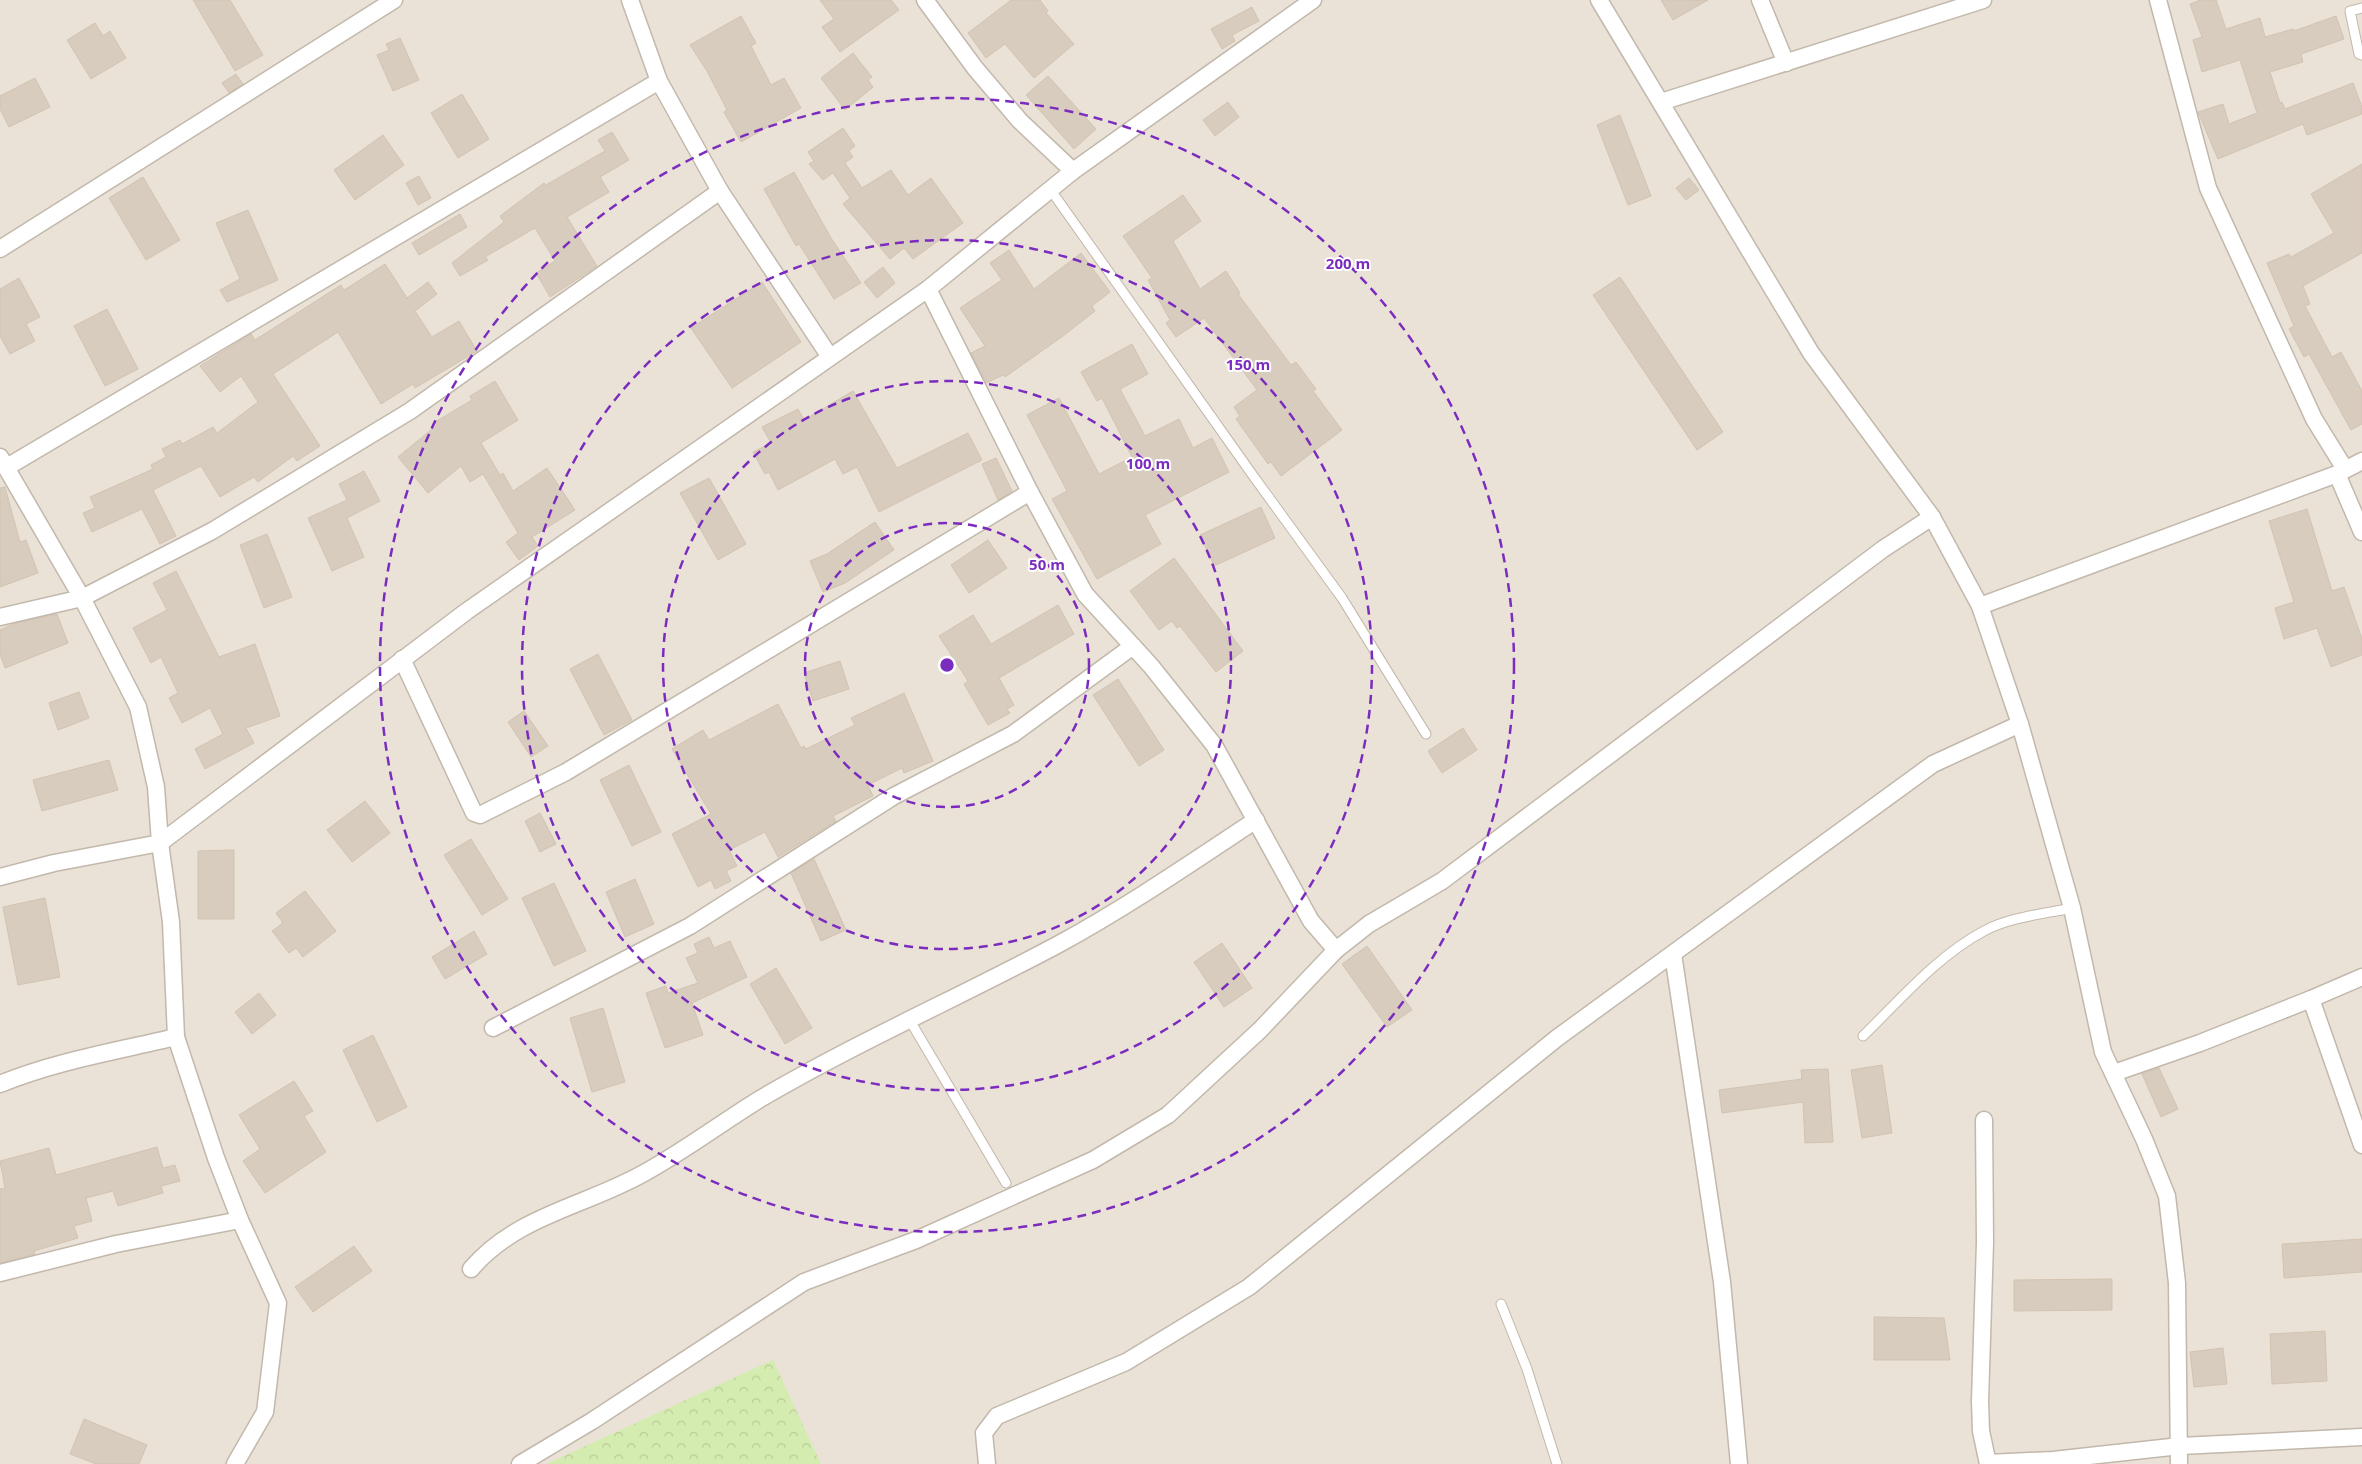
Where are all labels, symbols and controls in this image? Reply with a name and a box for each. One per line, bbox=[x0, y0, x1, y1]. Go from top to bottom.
text: 200 m bbox=[1326, 253, 1370, 273]
text: 150 m bbox=[1226, 354, 1270, 374]
text: 100 m bbox=[1126, 453, 1170, 473]
text: 50 m bbox=[1029, 554, 1065, 574]
centre of rings bbox=[938, 656, 956, 674]

